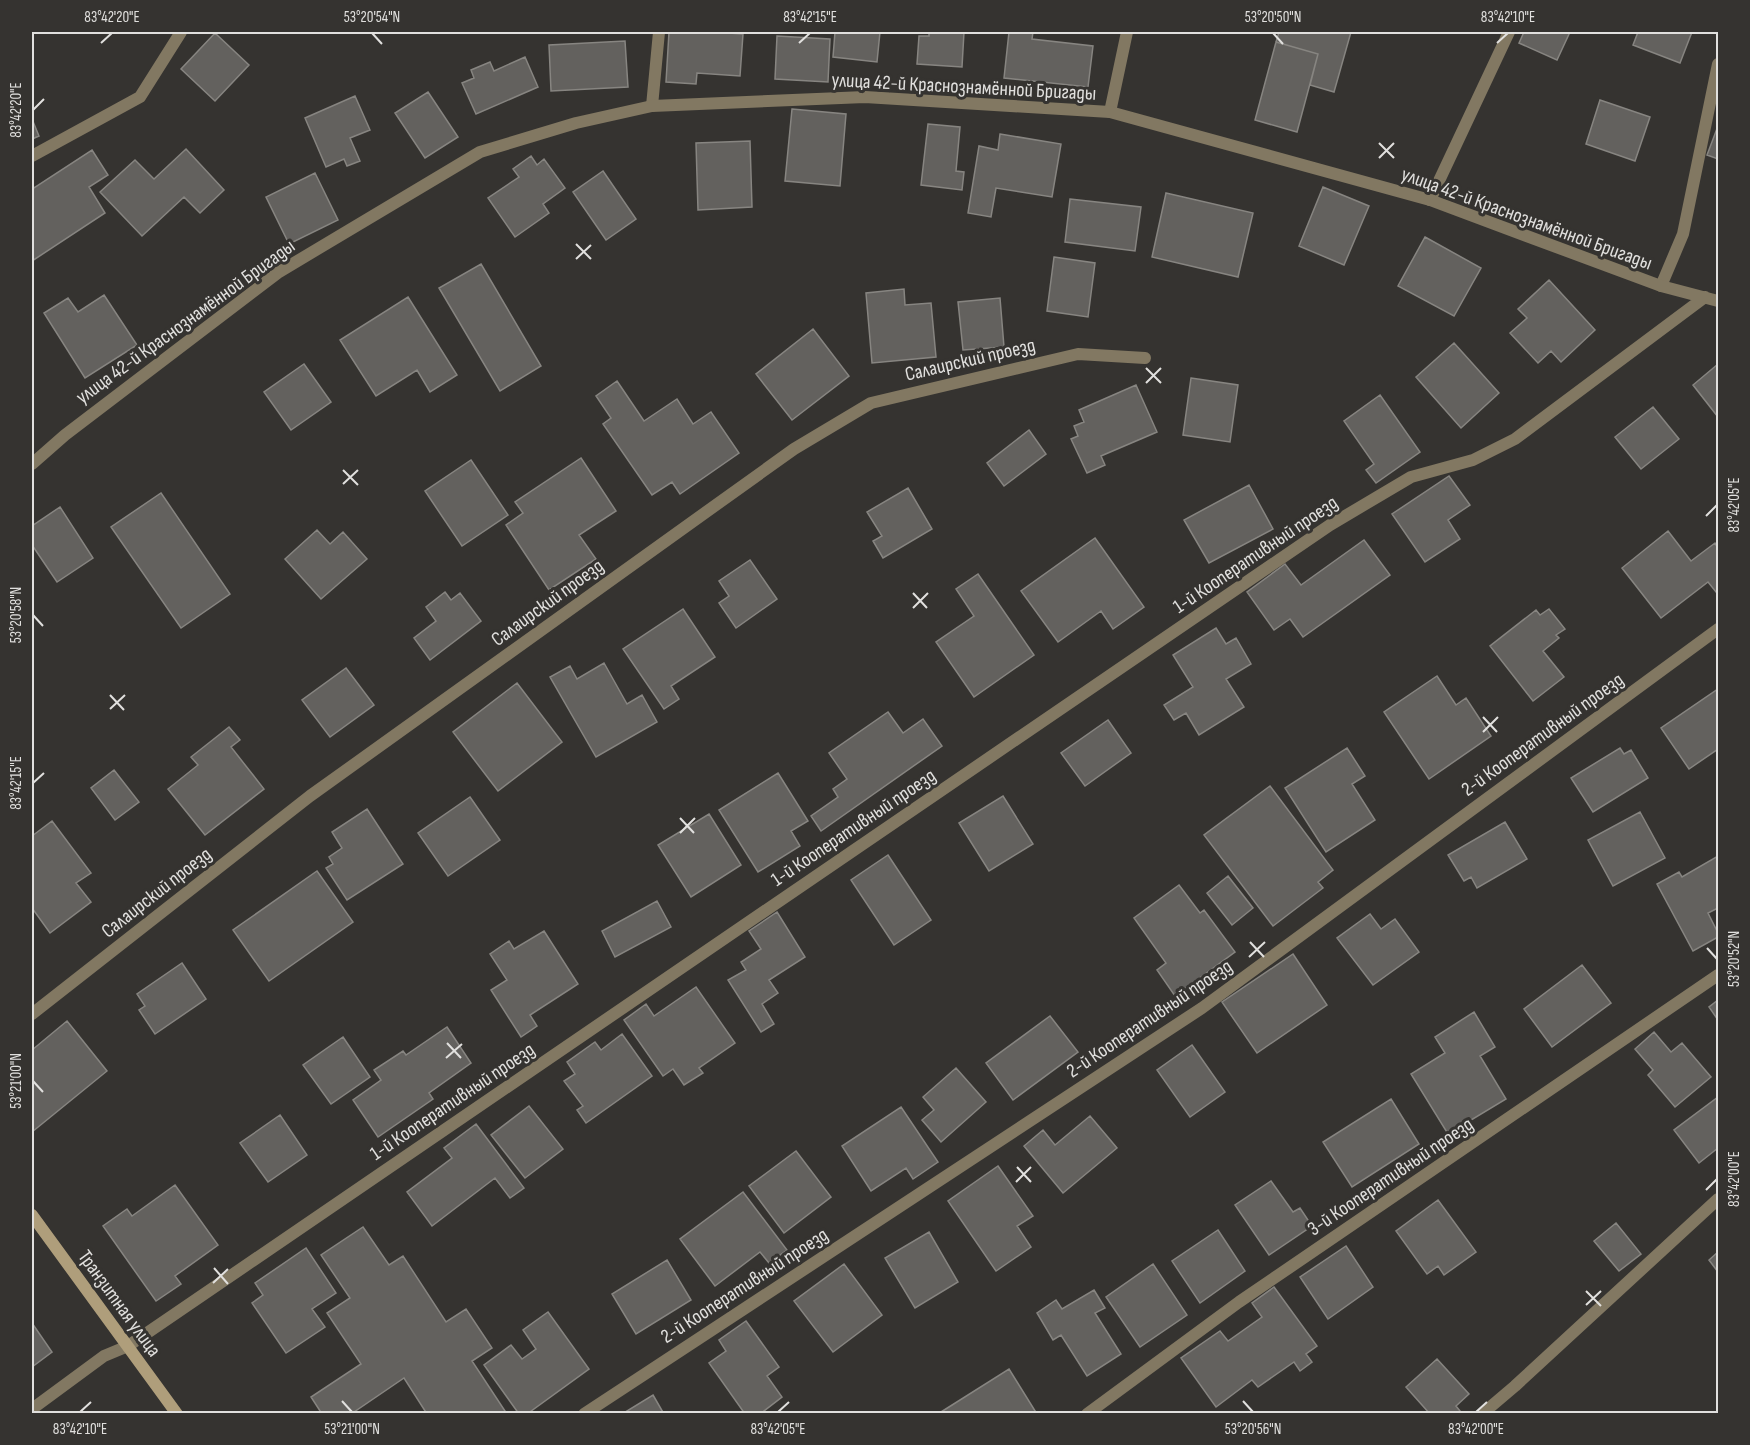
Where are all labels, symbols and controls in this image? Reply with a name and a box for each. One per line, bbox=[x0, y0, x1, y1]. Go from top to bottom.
text: 83°42'20"E bbox=[84, 8, 140, 27]
text: 53°20'54"N bbox=[344, 8, 400, 27]
text: 83°42'15"E bbox=[783, 8, 837, 27]
text: 53°20'50"N bbox=[1245, 8, 1301, 27]
text: 83°42'10"E bbox=[1481, 8, 1535, 27]
street label: улица 42-й Краснознамённой Бригады bbox=[831, 68, 1097, 106]
text: 83°42'20"E bbox=[7, 82, 26, 138]
street label: улица 42-й Краснознамённой Бригады bbox=[1398, 162, 1655, 276]
street label: улица 42-й Краснознамённой Бригады bbox=[71, 234, 300, 409]
street label: Салаирский проезд bbox=[903, 333, 1038, 387]
text: 83°42'05"E bbox=[1725, 477, 1744, 533]
street label: 1-й Кооперативный проезд bbox=[1169, 491, 1342, 619]
street label: Салаирский проезд bbox=[487, 554, 608, 652]
text: 53°20'58"N bbox=[7, 587, 26, 643]
street label: 2-й Кооперативный проезд bbox=[1457, 668, 1628, 802]
text: 83°42'15"E bbox=[7, 756, 26, 810]
street label: 1-й Кооперативный проезд bbox=[767, 764, 940, 892]
street label: Салаирский проезд bbox=[97, 842, 216, 943]
text: 53°20'52"N bbox=[1725, 931, 1744, 987]
street label: 2-й Кооперативный проезд bbox=[1062, 954, 1237, 1083]
street label: 1-й Кооперативный проезд bbox=[366, 1038, 539, 1166]
text: 53°21'00"N bbox=[7, 1053, 26, 1109]
street label: 3-й Кооперативный проезд bbox=[1303, 1112, 1478, 1241]
text: 83°42'00"E bbox=[1725, 1151, 1744, 1207]
street label: 2-й Кооперативный проезд bbox=[656, 1223, 833, 1349]
street label: Транзитная улица bbox=[73, 1246, 166, 1361]
text: 83°42'10"E bbox=[53, 1420, 107, 1439]
text: 53°21'00"N bbox=[324, 1420, 380, 1439]
text: 83°42'05"E bbox=[750, 1420, 806, 1439]
text: 53°20'56"N bbox=[1225, 1420, 1281, 1439]
text: 83°42'00"E bbox=[1448, 1420, 1504, 1439]

